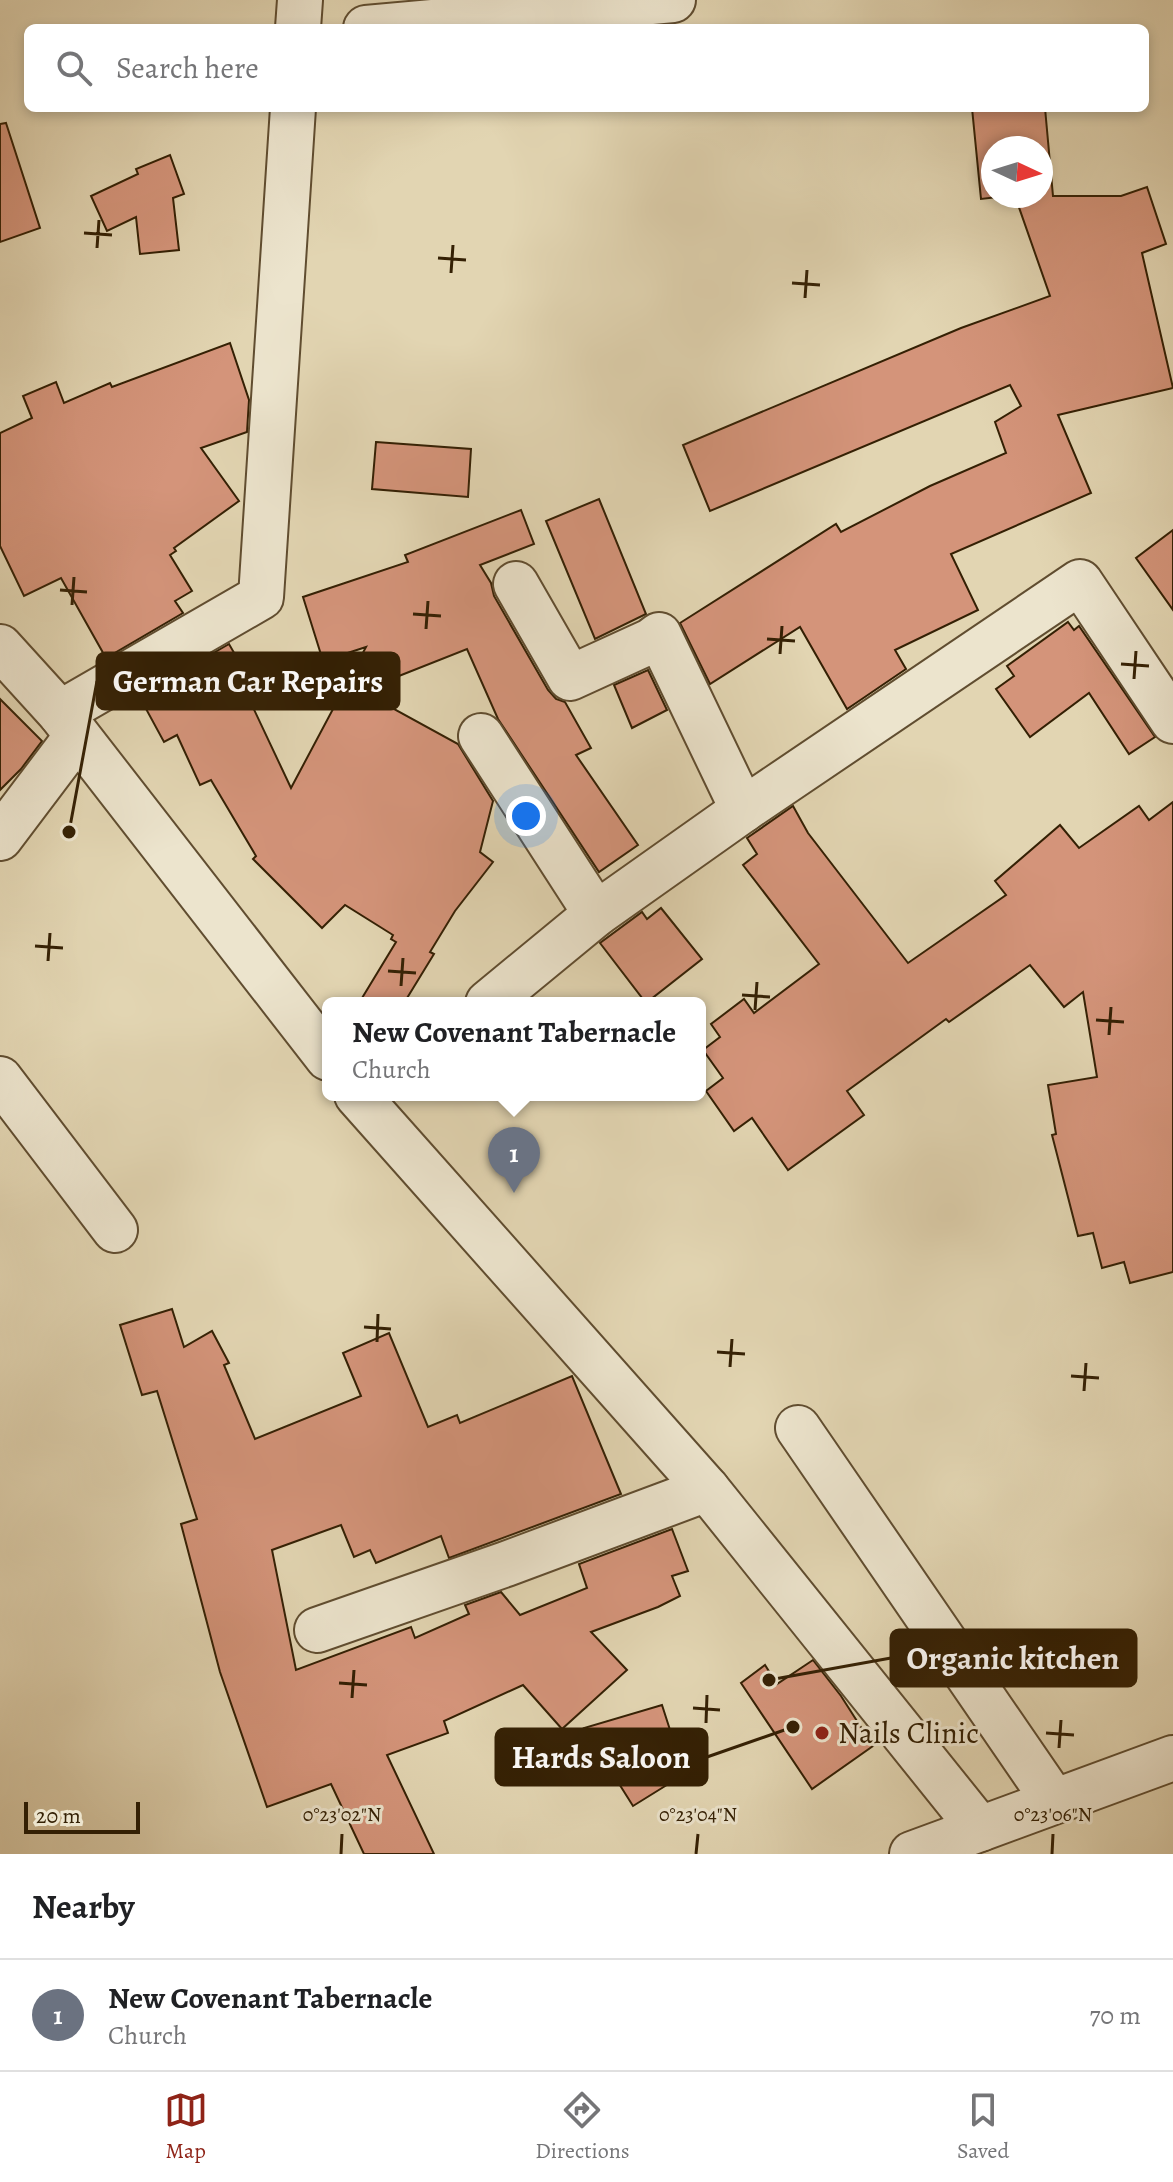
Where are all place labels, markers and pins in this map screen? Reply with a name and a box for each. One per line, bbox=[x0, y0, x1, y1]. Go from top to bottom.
callout: German Car Repairs bbox=[97, 653, 399, 709]
pin: 1 bbox=[488, 1127, 540, 1193]
callout: Organic kitchen bbox=[891, 1630, 1136, 1686]
place label: Nails Clinic bbox=[838, 1713, 979, 1753]
marker: Nails Clinic bbox=[813, 1724, 831, 1742]
callout: Hards Saloon bbox=[496, 1729, 707, 1785]

